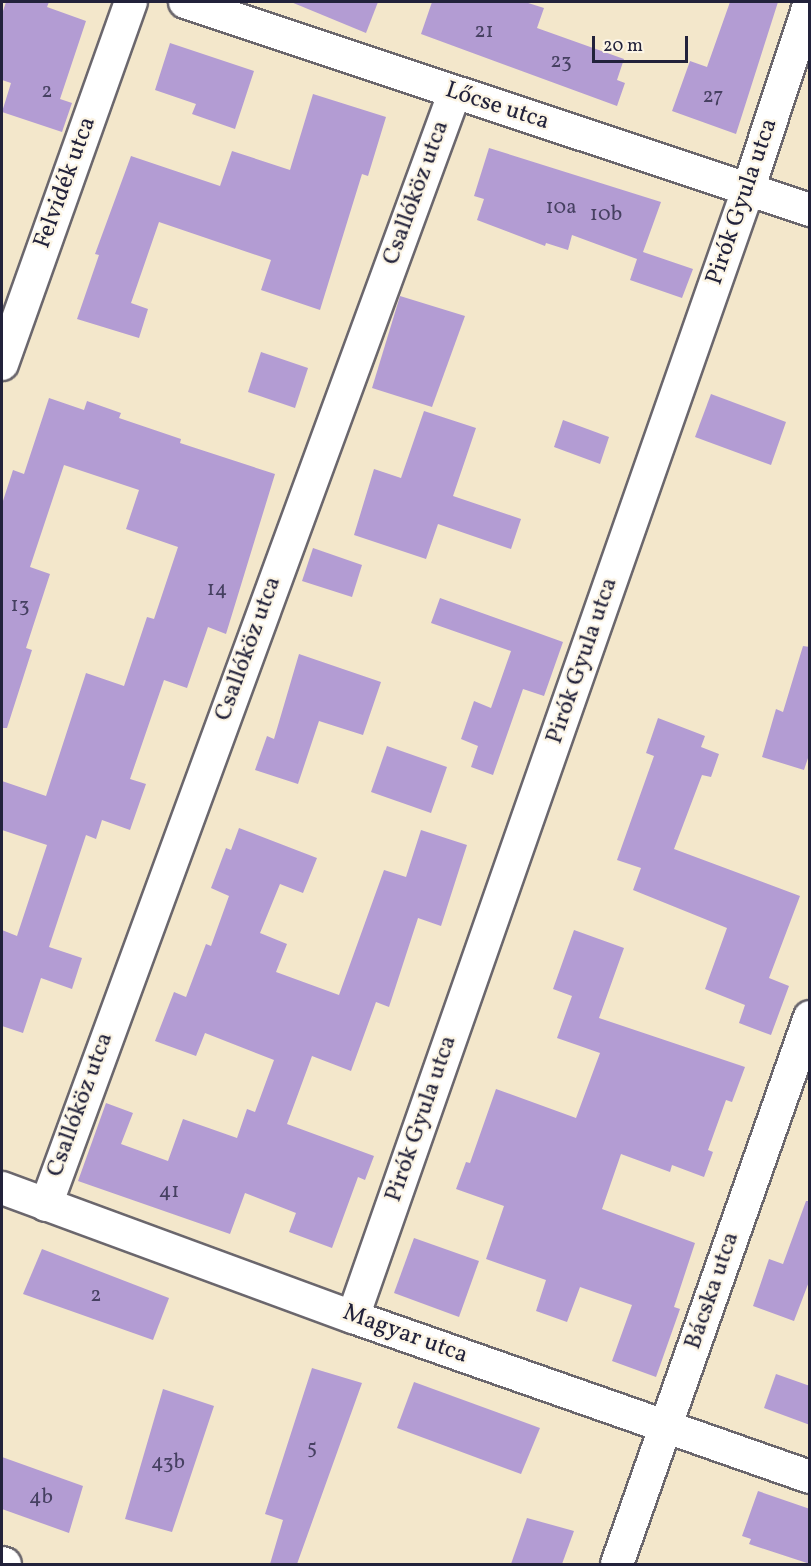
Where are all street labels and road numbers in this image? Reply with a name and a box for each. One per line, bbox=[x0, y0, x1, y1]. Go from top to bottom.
street label: Lőcse utca bbox=[441, 77, 553, 137]
street label: Felvidék utca bbox=[29, 113, 103, 253]
street label: Pirók Gyula utca bbox=[701, 115, 785, 289]
street label: Csallóköz utca bbox=[378, 117, 456, 269]
street label: Csallóköz utca bbox=[210, 573, 288, 725]
street label: Pirók Gyula utca bbox=[541, 574, 625, 748]
street label: Csallóköz utca bbox=[42, 1029, 120, 1181]
street label: Pirók Gyula utca bbox=[380, 1032, 464, 1206]
street label: Bácska utca bbox=[680, 1229, 746, 1353]
street label: Magyar utca bbox=[339, 1299, 471, 1371]

